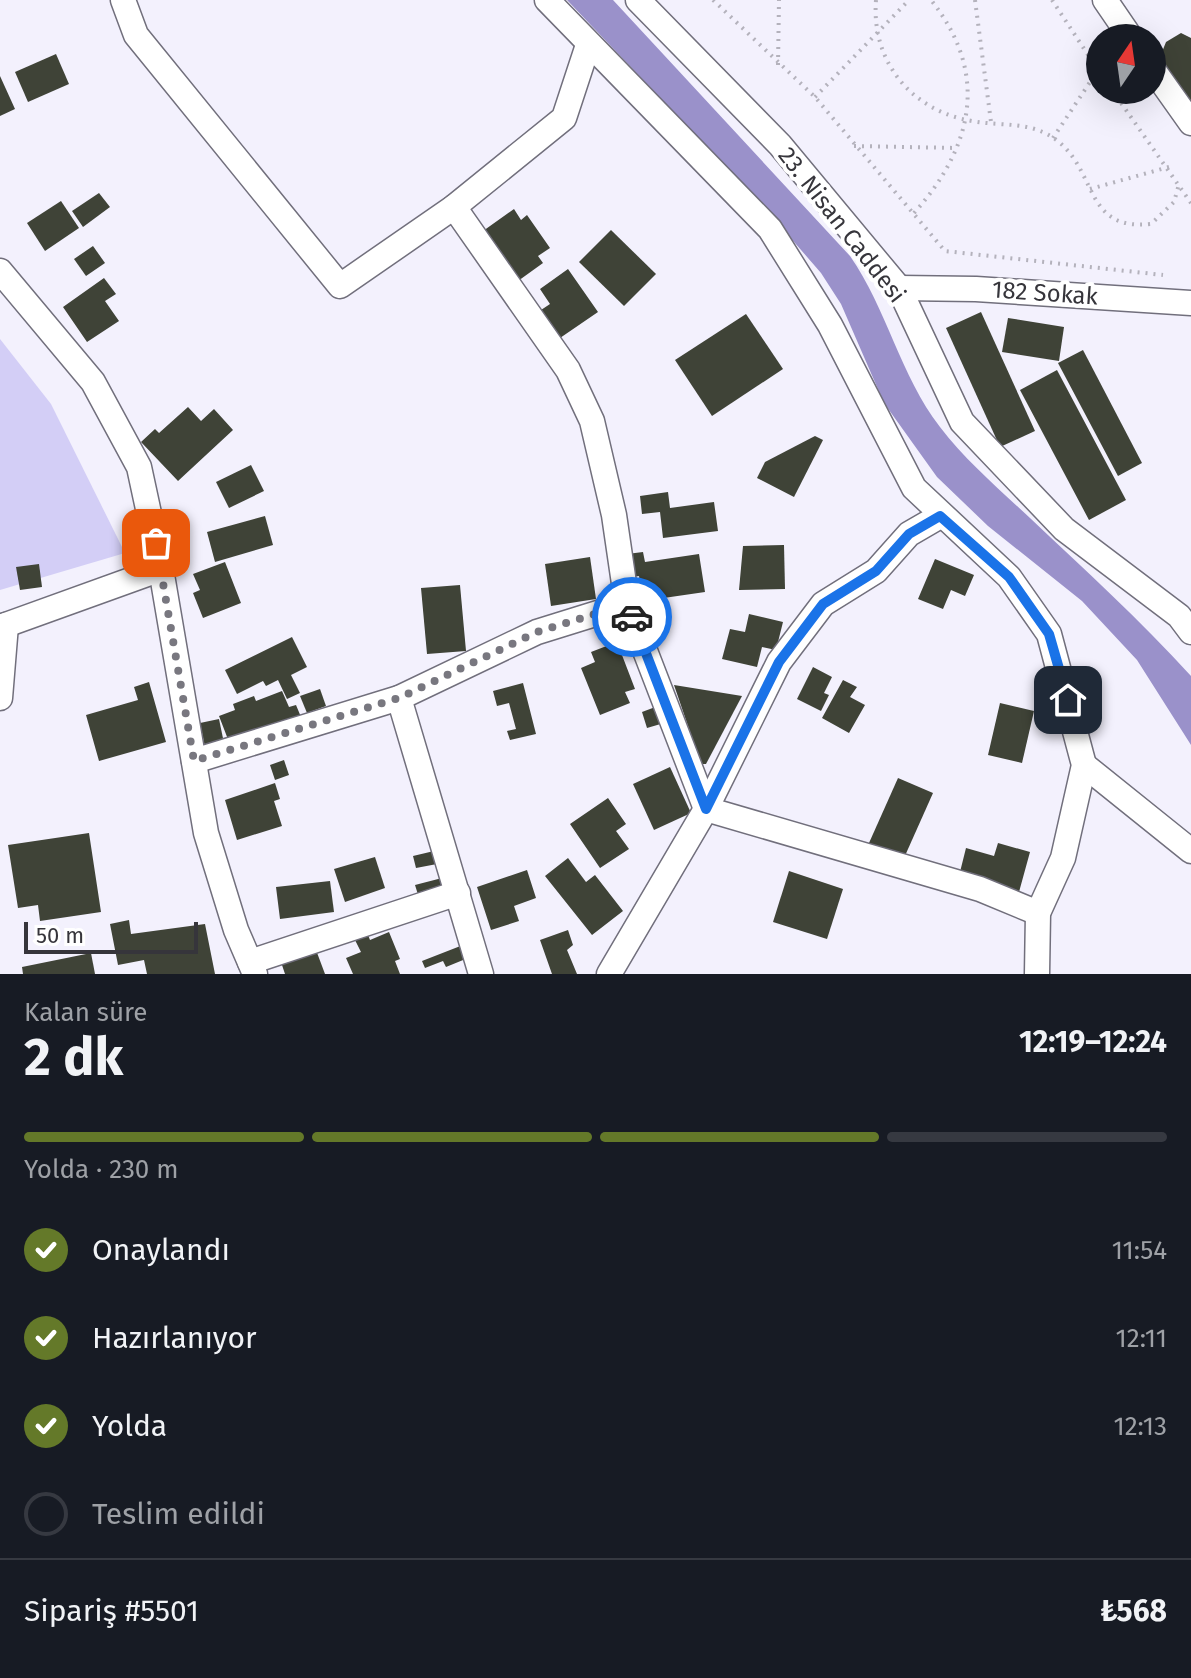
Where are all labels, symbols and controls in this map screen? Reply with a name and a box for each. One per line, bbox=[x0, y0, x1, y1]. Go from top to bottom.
north arrow bbox=[1086, 24, 1166, 104]
map controls bbox=[1086, 24, 1166, 104]
street label: 23. Nisan Caddesi bbox=[773, 142, 911, 308]
street label: 182 Sokak bbox=[991, 275, 1100, 311]
pin bbox=[122, 509, 190, 577]
icon: bag bbox=[134, 521, 178, 565]
courier bbox=[592, 577, 672, 657]
icon: car bbox=[610, 595, 654, 639]
pin bbox=[1034, 666, 1102, 734]
icon: home bbox=[1046, 678, 1090, 722]
scale bar bbox=[24, 918, 198, 954]
text: 50 m bbox=[36, 922, 84, 949]
text: Kalan süre bbox=[24, 997, 147, 1028]
text: 12:19–12:24 bbox=[1019, 1024, 1167, 1060]
text: 2 dk bbox=[24, 1026, 123, 1089]
text: Yolda · 230 m bbox=[24, 1154, 179, 1185]
icon: check bbox=[24, 1228, 68, 1272]
text: Onaylandı bbox=[92, 1232, 230, 1268]
text: 11:54 bbox=[1112, 1235, 1167, 1266]
icon: check bbox=[24, 1316, 68, 1360]
text: Hazırlanıyor bbox=[92, 1320, 257, 1356]
text: 12:11 bbox=[1116, 1323, 1167, 1354]
icon: check bbox=[24, 1404, 68, 1448]
text: Yolda bbox=[92, 1408, 167, 1444]
text: 12:13 bbox=[1113, 1411, 1167, 1442]
text: Teslim edildi bbox=[92, 1496, 265, 1532]
text: Sipariş #5501 bbox=[24, 1593, 199, 1629]
text: ₺568 bbox=[1100, 1593, 1167, 1629]

